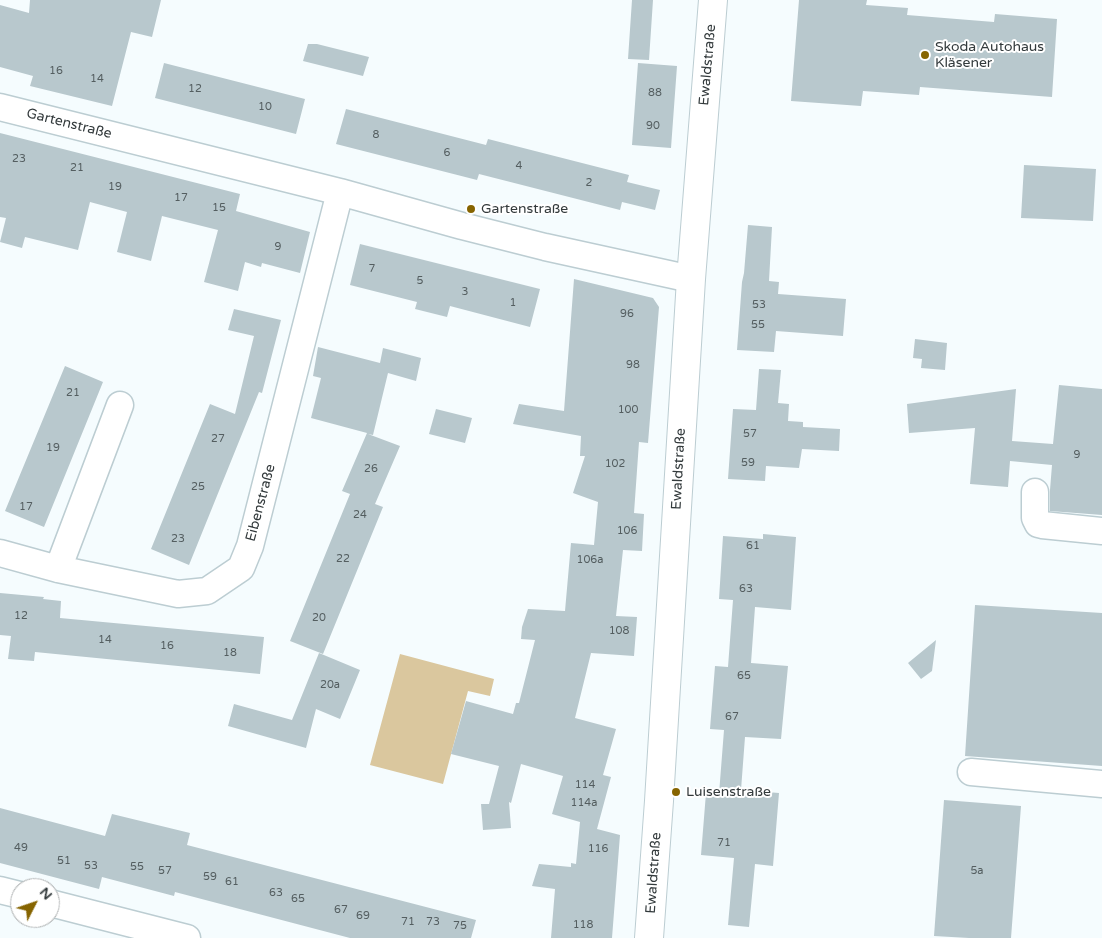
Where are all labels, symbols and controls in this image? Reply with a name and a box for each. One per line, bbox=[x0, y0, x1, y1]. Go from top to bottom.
street label: Ewaldstraße bbox=[696, 24, 720, 106]
place label: Skoda Autohaus Kläsener bbox=[935, 39, 1044, 72]
marker: Skoda Autohaus Kläsener bbox=[919, 49, 931, 61]
house number: 16 bbox=[49, 64, 63, 78]
house number: 14 bbox=[90, 72, 104, 86]
house number: 12 bbox=[188, 82, 202, 96]
house number: 88 bbox=[648, 86, 662, 100]
house number: 10 bbox=[258, 100, 272, 114]
street label: Gartenstraße bbox=[25, 105, 113, 143]
house number: 90 bbox=[646, 119, 660, 133]
house number: 8 bbox=[373, 128, 379, 142]
house number: 6 bbox=[444, 146, 450, 160]
house number: 23 bbox=[12, 152, 26, 166]
house number: 4 bbox=[516, 159, 522, 173]
house number: 21 bbox=[70, 161, 84, 175]
house number: 2 bbox=[586, 176, 592, 190]
house number: 19 bbox=[108, 180, 122, 194]
house number: 17 bbox=[174, 191, 188, 205]
house number: 15 bbox=[212, 201, 226, 215]
place label: Gartenstraße bbox=[481, 201, 568, 217]
marker: Gartenstraße bbox=[465, 203, 477, 215]
house number: 9 bbox=[275, 240, 281, 254]
house number: 7 bbox=[369, 262, 375, 276]
house number: 5 bbox=[417, 274, 423, 288]
house number: 3 bbox=[462, 285, 468, 299]
house number: 1 bbox=[510, 296, 516, 310]
house number: 53 bbox=[752, 298, 766, 312]
house number: 96 bbox=[620, 307, 634, 321]
house number: 55 bbox=[751, 318, 765, 332]
house number: 98 bbox=[626, 358, 640, 372]
house number: 21 bbox=[66, 386, 80, 400]
house number: 100 bbox=[618, 403, 638, 417]
house number: 57 bbox=[743, 427, 757, 441]
street label: Ewaldstraße bbox=[668, 428, 690, 510]
house number: 27 bbox=[211, 432, 225, 446]
house number: 19 bbox=[46, 441, 60, 455]
house number: 9 bbox=[1074, 448, 1080, 462]
house number: 59 bbox=[741, 456, 755, 470]
house number: 102 bbox=[605, 457, 625, 471]
street label: Eibenstraße bbox=[243, 462, 279, 544]
house number: 26 bbox=[364, 462, 378, 476]
house number: 25 bbox=[191, 480, 205, 494]
house number: 17 bbox=[19, 500, 33, 514]
house number: 24 bbox=[353, 508, 367, 522]
house number: 106 bbox=[617, 524, 637, 538]
house number: 23 bbox=[171, 532, 185, 546]
house number: 61 bbox=[746, 539, 760, 553]
house number: 22 bbox=[336, 552, 350, 566]
house number: 106a bbox=[577, 553, 603, 567]
house number: 63 bbox=[739, 582, 753, 596]
house number: 12 bbox=[14, 609, 28, 623]
house number: 20 bbox=[312, 611, 326, 625]
house number: 108 bbox=[609, 624, 629, 638]
house number: 14 bbox=[98, 633, 112, 647]
house number: 16 bbox=[160, 639, 174, 653]
house number: 18 bbox=[223, 646, 237, 660]
house number: 65 bbox=[737, 669, 751, 683]
house number: 20a bbox=[320, 678, 340, 692]
house number: 67 bbox=[725, 710, 739, 724]
house number: 114 bbox=[575, 778, 595, 792]
place label: Luisenstraße bbox=[686, 784, 771, 800]
marker: Luisenstraße bbox=[670, 786, 682, 798]
house number: 114a bbox=[571, 796, 597, 810]
street label: Ewaldstraße bbox=[643, 832, 665, 914]
house number: 71 bbox=[717, 836, 731, 850]
house number: 49 bbox=[14, 841, 28, 855]
house number: 116 bbox=[588, 842, 608, 856]
house number: 51 bbox=[57, 854, 71, 868]
house number: 53 bbox=[84, 859, 98, 873]
house number: 55 bbox=[130, 860, 144, 874]
house number: 57 bbox=[158, 864, 172, 878]
house number: 5a bbox=[970, 864, 984, 878]
house number: 59 bbox=[203, 870, 217, 884]
house number: 61 bbox=[225, 875, 239, 889]
north arrow bbox=[10, 878, 60, 928]
text: N bbox=[36, 884, 56, 903]
house number: 63 bbox=[269, 886, 283, 900]
house number: 65 bbox=[291, 892, 305, 906]
house number: 67 bbox=[334, 903, 348, 917]
house number: 69 bbox=[356, 909, 370, 923]
house number: 71 bbox=[401, 915, 415, 929]
house number: 73 bbox=[426, 915, 440, 929]
house number: 118 bbox=[573, 918, 593, 932]
house number: 75 bbox=[453, 919, 467, 933]

